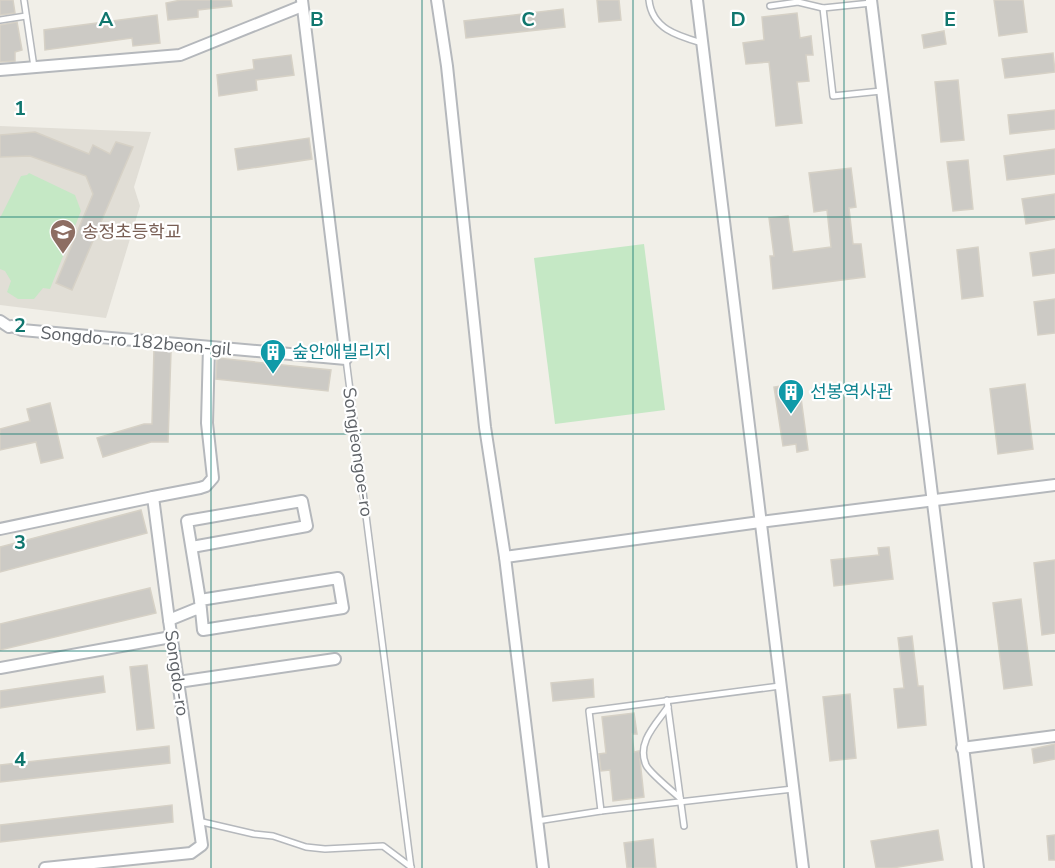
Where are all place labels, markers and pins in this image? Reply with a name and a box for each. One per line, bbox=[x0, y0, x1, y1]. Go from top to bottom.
school or university icon: 송정초등학교 bbox=[48, 217, 78, 255]
place label: 송정초등학교 bbox=[82, 220, 181, 244]
building icon: 숲안애빌리지 bbox=[258, 337, 288, 375]
place label: 숲안애빌리지 bbox=[292, 340, 391, 364]
building icon: 선봉역사관 bbox=[776, 377, 806, 415]
place label: 선봉역사관 bbox=[810, 380, 893, 404]

